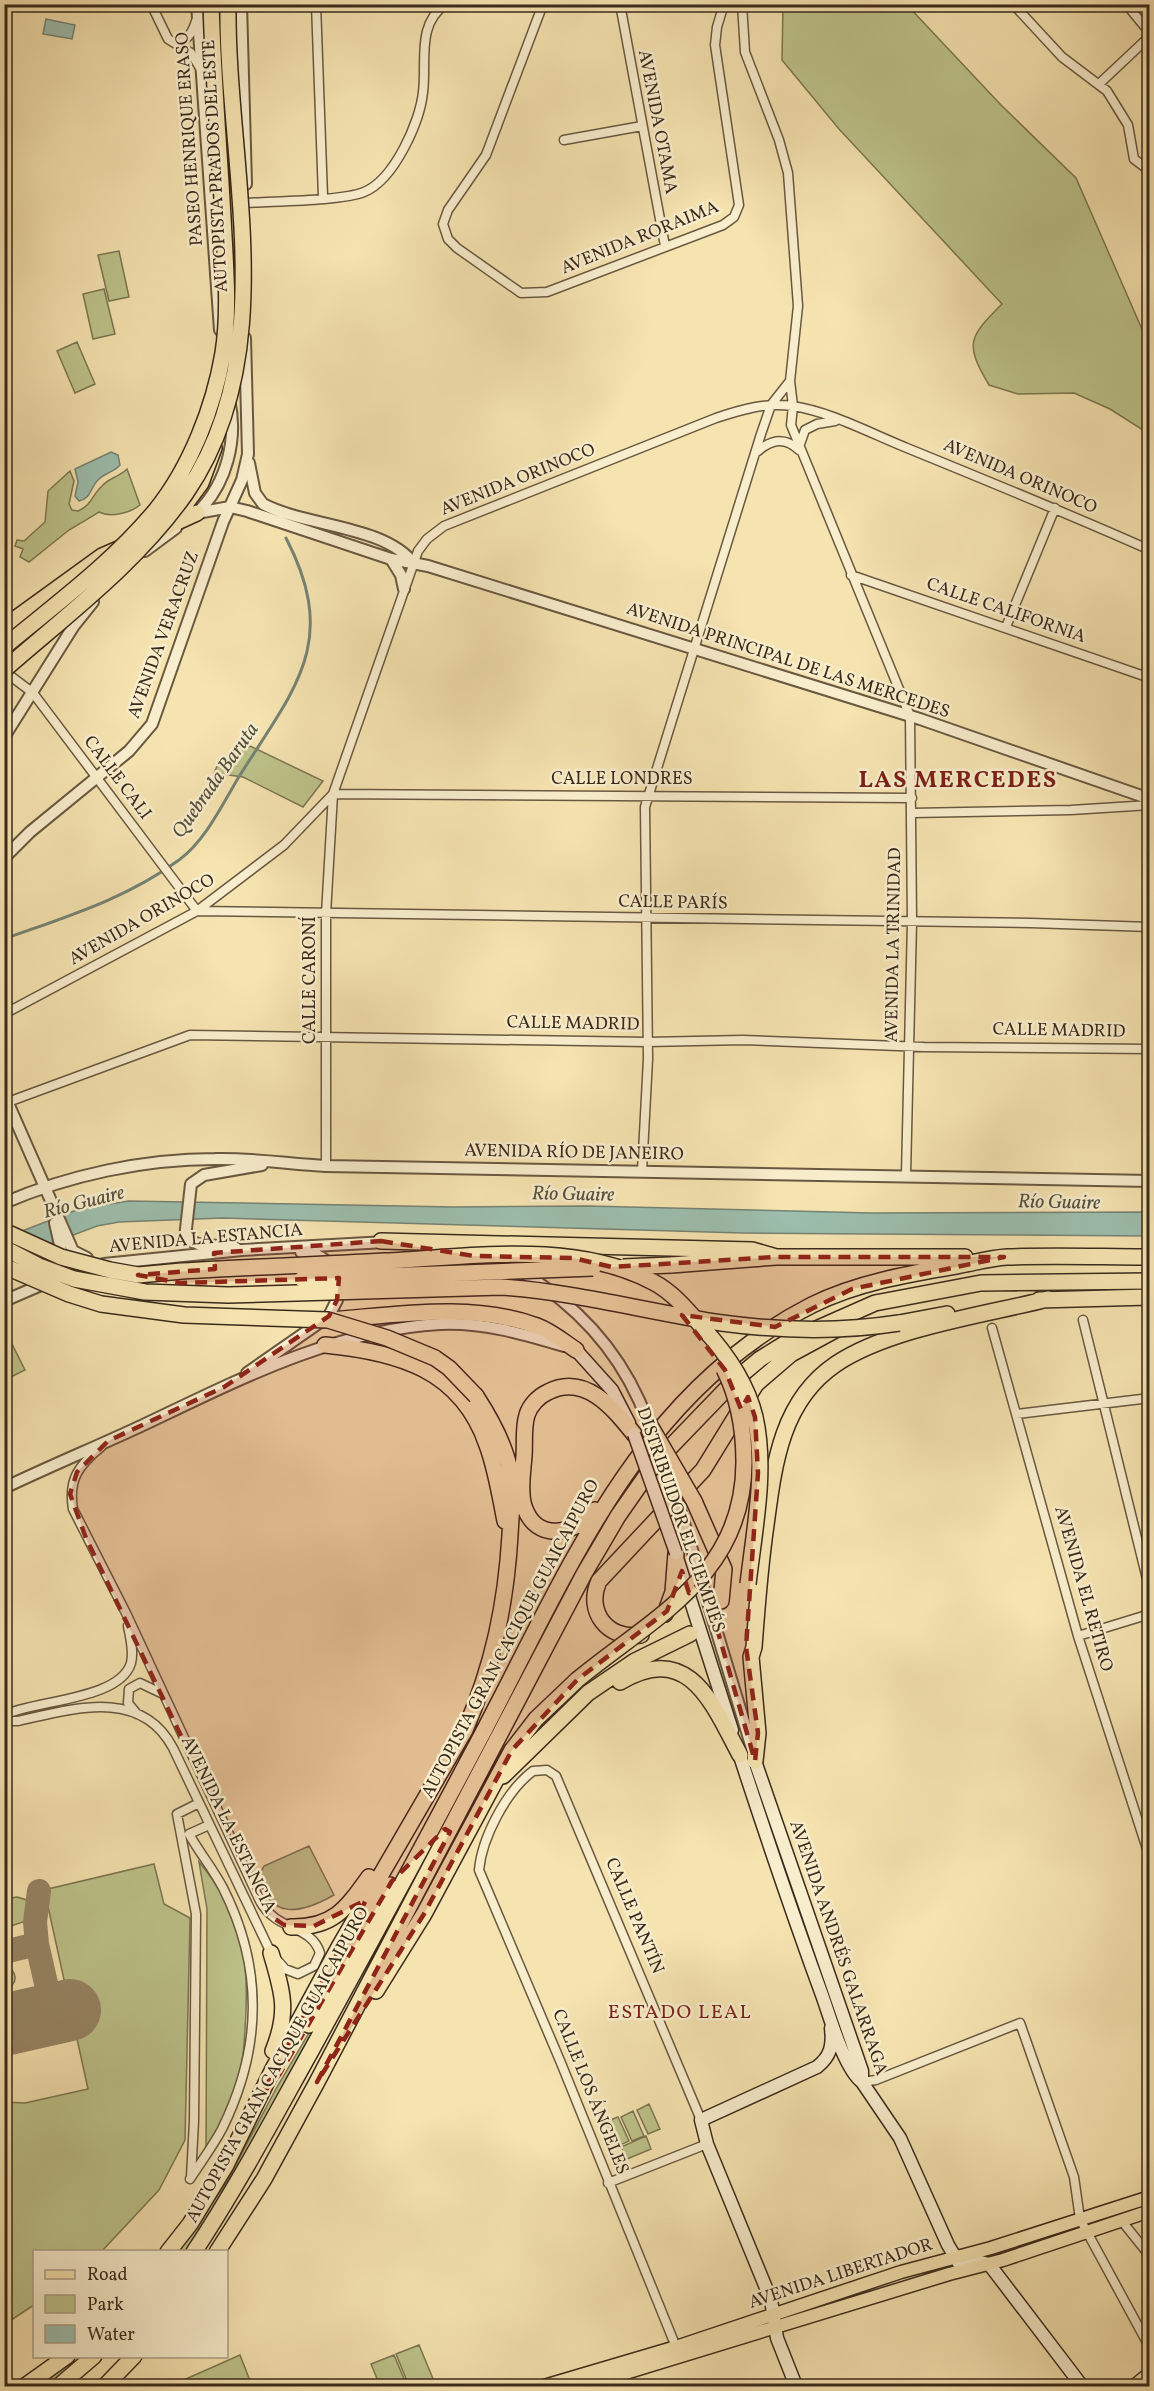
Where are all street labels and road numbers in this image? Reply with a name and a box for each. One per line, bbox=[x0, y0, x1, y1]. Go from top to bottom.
street label: PASEO HENRIQUE ERASO bbox=[170, 31, 210, 247]
street label: AUTOPISTA PRADOS DEL ESTE bbox=[197, 39, 235, 293]
street label: AVENIDA OTAMA bbox=[631, 48, 683, 197]
street label: AVENIDA RORAIMA bbox=[557, 195, 723, 281]
street label: AVENIDA ORINOCO bbox=[939, 433, 1101, 521]
street label: AVENIDA ORINOCO bbox=[437, 438, 599, 522]
street label: AVENIDA VERACRUZ bbox=[122, 548, 206, 722]
street label: CALLE CALIFORNIA bbox=[923, 572, 1089, 650]
street label: AVENIDA PRINCIPAL DE LAS MERCEDES bbox=[623, 597, 953, 725]
street label: CALLE CALI bbox=[77, 731, 157, 825]
street label: CALLE LONDRES bbox=[551, 767, 693, 792]
street label: AVENIDA LA TRINIDAD bbox=[880, 847, 908, 1043]
street label: AVENIDA ORINOCO bbox=[64, 868, 220, 972]
street label: CALLE PARÍS bbox=[618, 890, 728, 916]
street label: CALLE CARONÍ bbox=[298, 916, 323, 1044]
street label: CALLE MADRID bbox=[506, 1010, 640, 1038]
street label: CALLE MADRID bbox=[992, 1017, 1126, 1045]
street label: AVENIDA RÍO DE JANEIRO bbox=[464, 1139, 684, 1167]
street label: AVENIDA LA ESTANCIA bbox=[108, 1218, 304, 1260]
street label: DISTRIBUIDOR EL CIEMPIÉS bbox=[630, 1404, 730, 1636]
street label: AUTOPISTA GRAN CACIQUE GUAICAIPURO bbox=[416, 1475, 606, 1803]
street label: AVENIDA EL RETIRO bbox=[1047, 1503, 1119, 1675]
street label: AVENIDA LA ESTANCIA bbox=[174, 1732, 282, 1918]
street label: AVENIDA ANDRÉS GALARRAGA bbox=[783, 1817, 894, 2079]
street label: CALLE PANTÍN bbox=[598, 1854, 670, 1978]
street label: AUTOPISTA GRAN CACIQUE GUAICAIPURO bbox=[180, 1902, 376, 2228]
street label: CALLE LOS ÁNGELES bbox=[545, 2006, 635, 2178]
street label: AVENIDA LIBERTADOR bbox=[746, 2232, 936, 2316]

